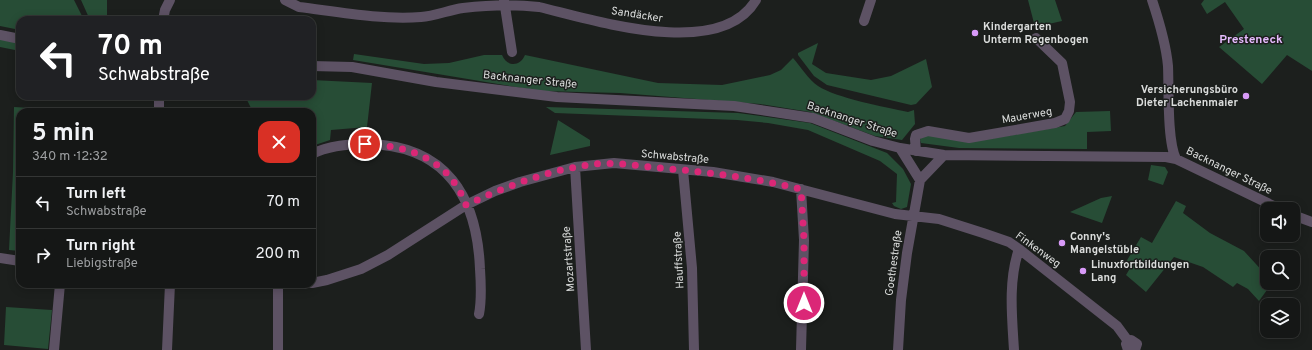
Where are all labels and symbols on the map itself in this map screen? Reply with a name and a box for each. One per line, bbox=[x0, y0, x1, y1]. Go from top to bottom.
street label: Sandäcker bbox=[610, 4, 665, 26]
place label: Kindergarten Unterm Regenbogen bbox=[983, 20, 1089, 47]
marker: Kindergarten Unterm Regenbogen bbox=[970, 28, 980, 38]
district label: Presteneck bbox=[1219, 32, 1283, 48]
street label: Backnanger Straße bbox=[482, 68, 578, 92]
place label: Versicherungsbüro Dieter Lachenmaier bbox=[1136, 83, 1238, 110]
marker: Versicherungsbüro Dieter Lachenmaier bbox=[1241, 91, 1251, 101]
street label: Backnanger Straße bbox=[805, 99, 899, 141]
street label: Mauerweg bbox=[1001, 105, 1053, 127]
pin bbox=[348, 127, 382, 161]
street label: Backnanger Straße bbox=[1184, 144, 1275, 198]
street label: Schwabstraße bbox=[640, 147, 710, 167]
street label: Mozartstraße bbox=[560, 226, 578, 292]
street label: Goethestraße bbox=[882, 229, 906, 297]
street label: Finkenweg bbox=[1013, 229, 1063, 271]
place label: Conny's Mangelstüble bbox=[1070, 230, 1139, 257]
street label: Hauffstraße bbox=[671, 231, 687, 289]
marker: Conny's Mangelstüble bbox=[1057, 238, 1067, 248]
place label: Linuxfortbildungen Lang bbox=[1091, 258, 1189, 285]
marker: Linuxfortbildungen Lang bbox=[1078, 266, 1088, 276]
position arrow bbox=[783, 282, 825, 324]

